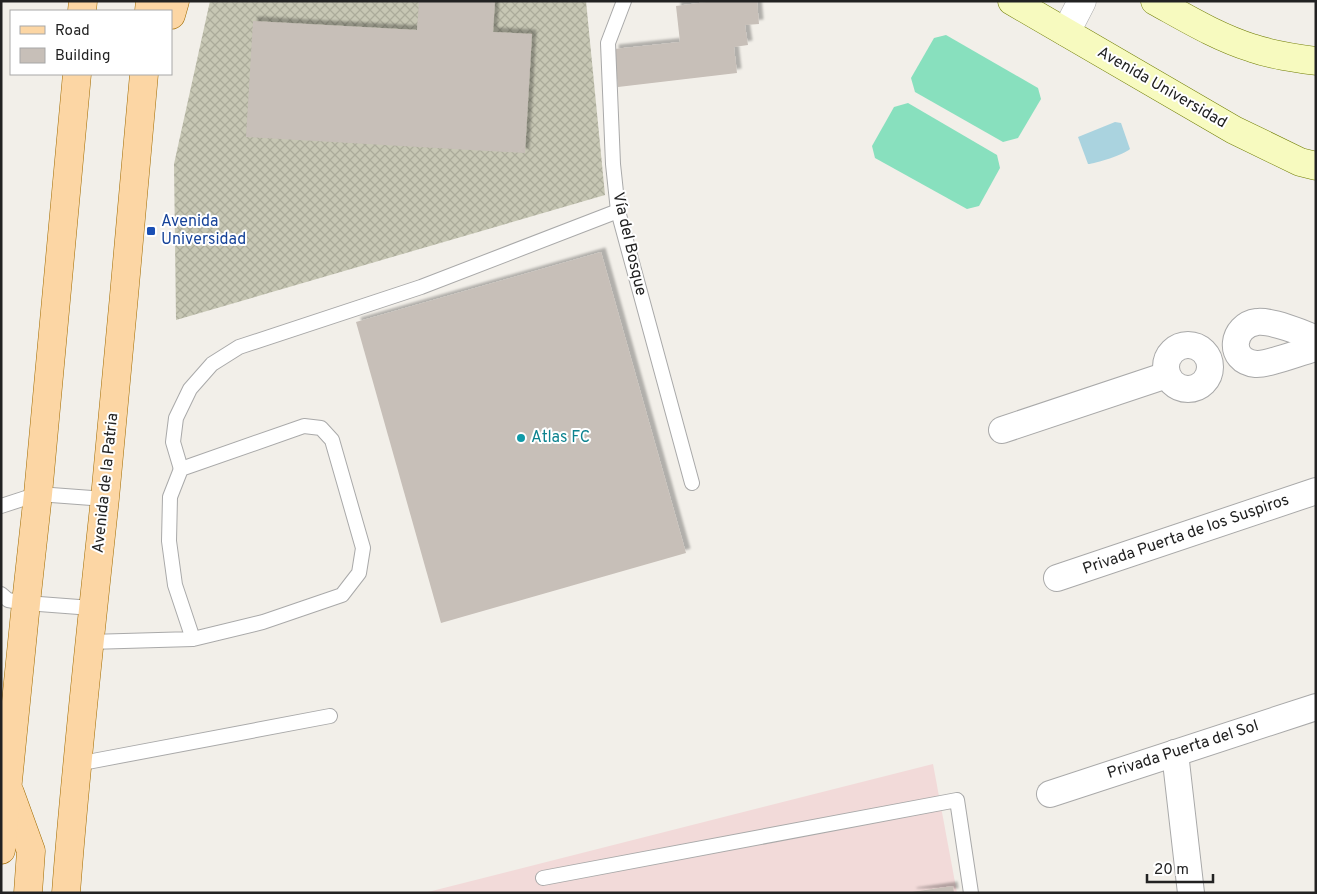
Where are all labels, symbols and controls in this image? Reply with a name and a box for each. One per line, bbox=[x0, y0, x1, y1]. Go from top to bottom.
legend bbox=[10, 10, 172, 75]
text: Road bbox=[55, 22, 90, 41]
street label: Avenida Universidad bbox=[1094, 43, 1230, 133]
text: Building bbox=[55, 47, 110, 66]
street label: Vía del Bosque bbox=[607, 190, 651, 298]
place label: Avenida Universidad bbox=[161, 212, 246, 250]
marker: Avenida Universidad bbox=[145, 225, 157, 237]
street label: Avenida de la Patria bbox=[89, 412, 123, 554]
place label: Atlas FC bbox=[531, 428, 590, 448]
marker: Atlas FC bbox=[515, 432, 527, 444]
street label: Privada Puerta de los Suspiros bbox=[1080, 490, 1292, 580]
street label: Privada Puerta del Sol bbox=[1105, 716, 1261, 784]
scale bar bbox=[1147, 852, 1213, 884]
text: 20 m bbox=[1154, 861, 1189, 880]

